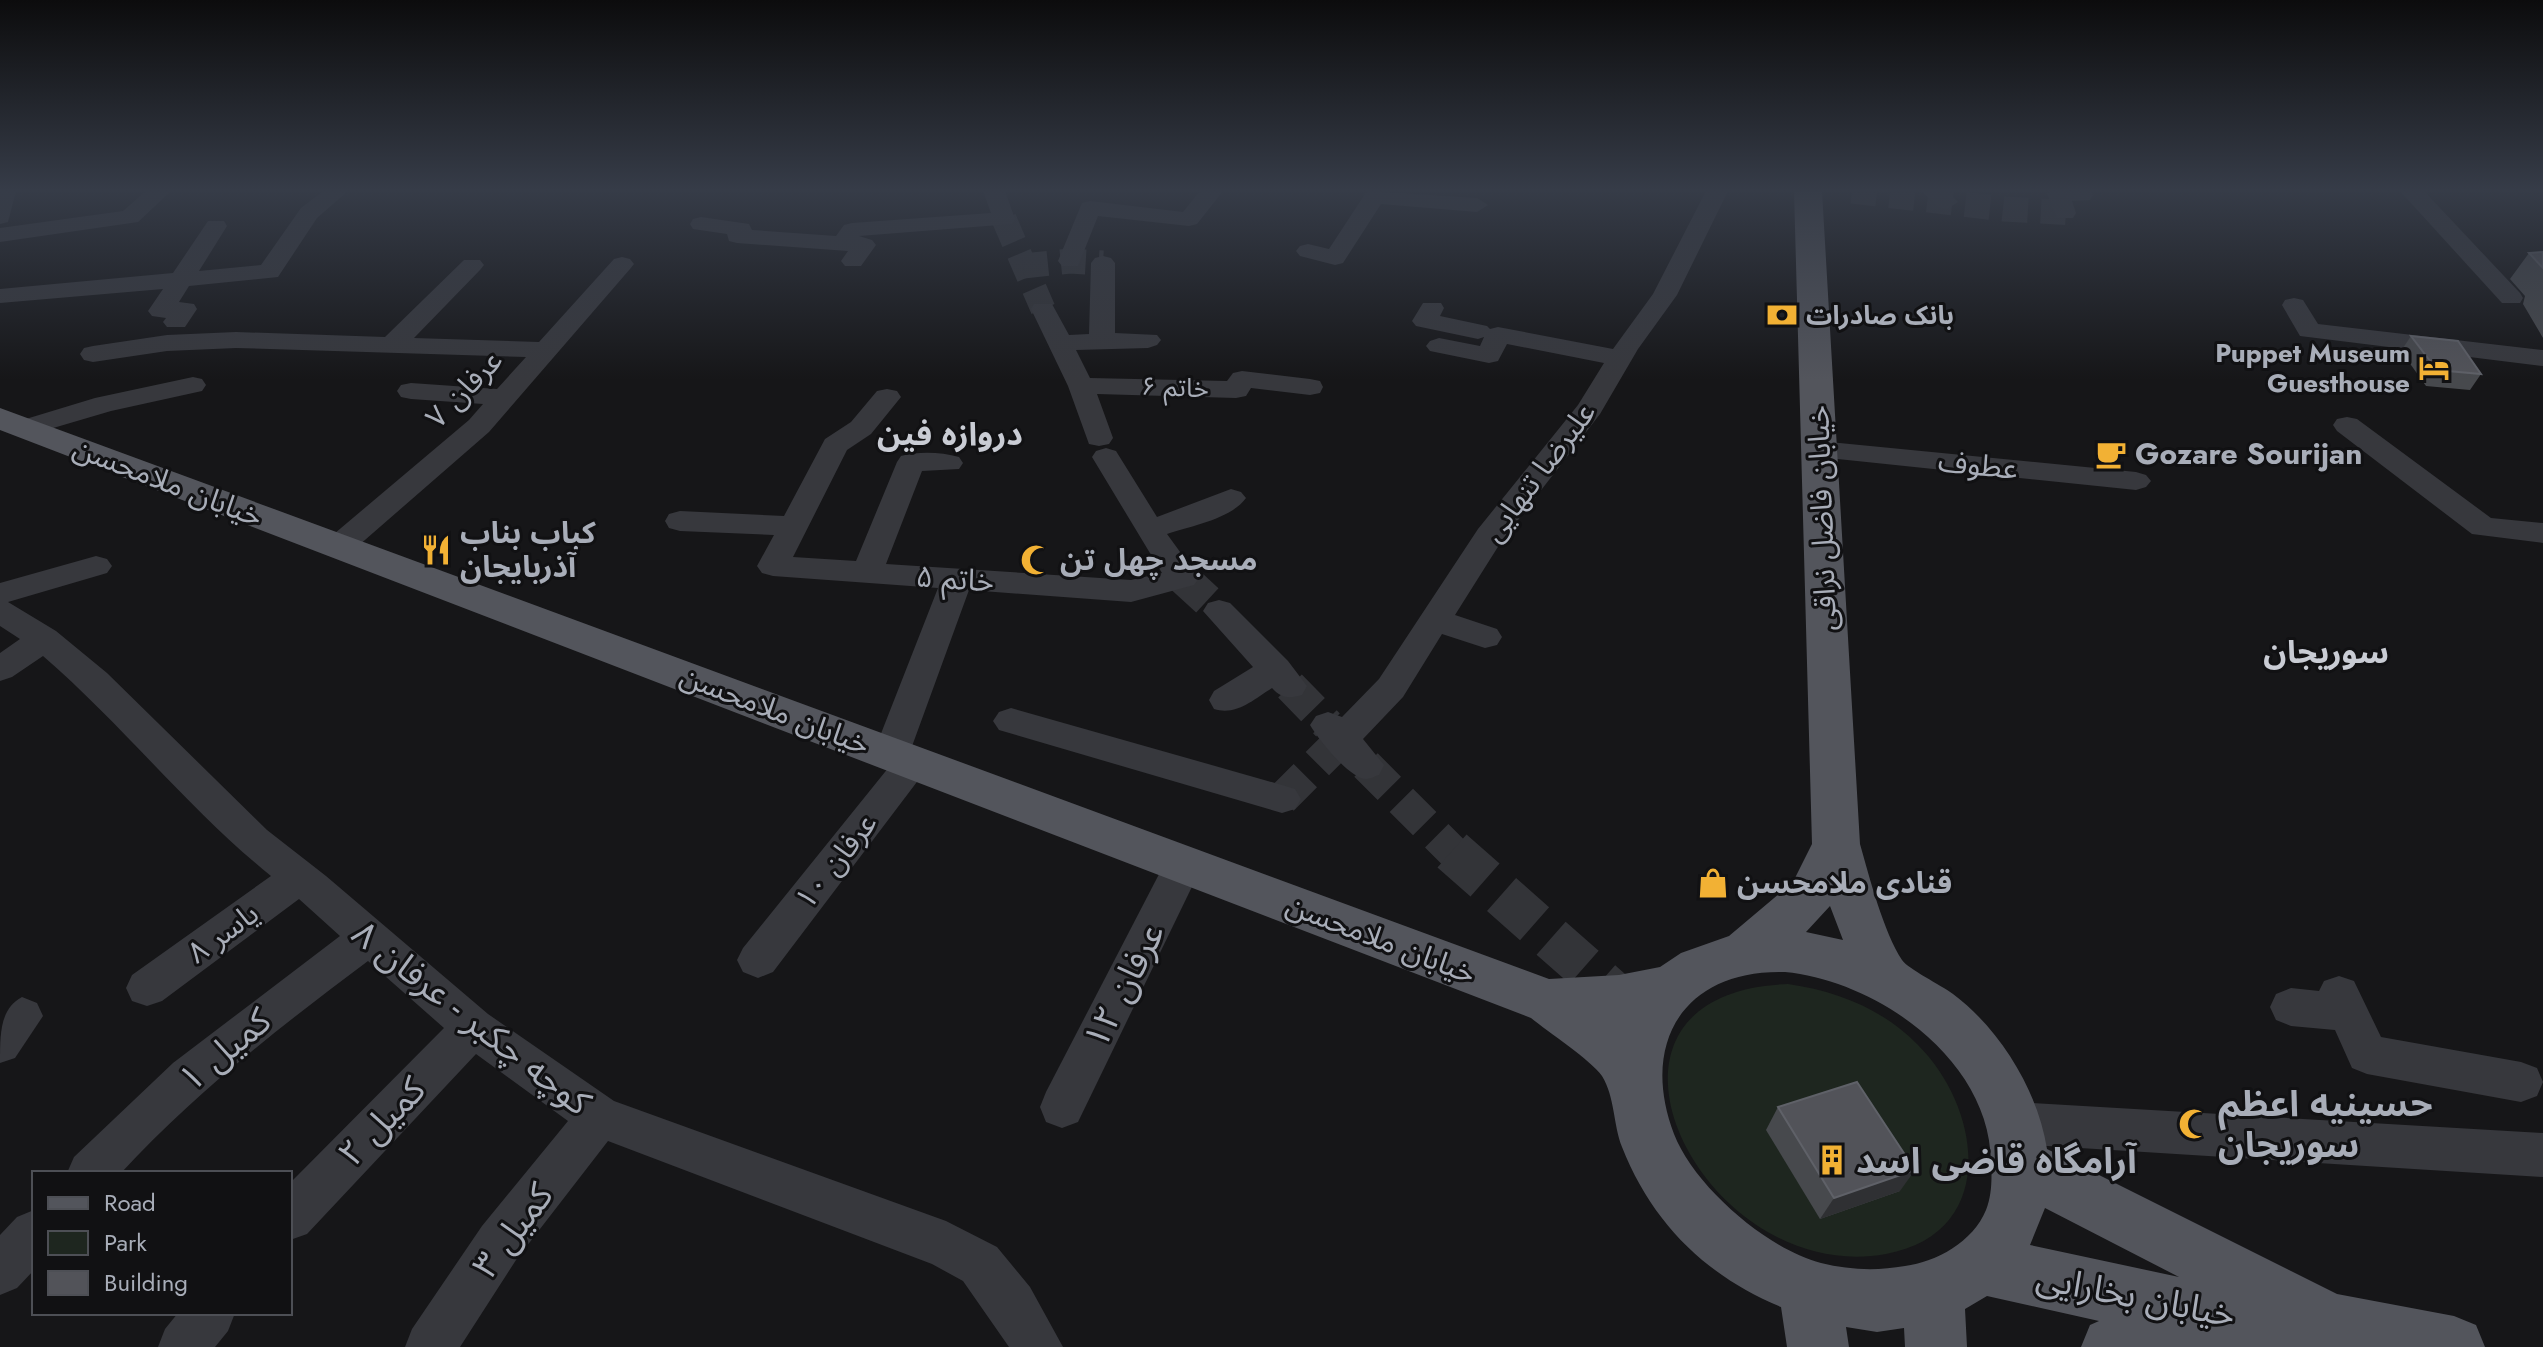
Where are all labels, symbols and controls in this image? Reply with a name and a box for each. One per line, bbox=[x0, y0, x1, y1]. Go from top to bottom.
place label: بانک صادرات bbox=[1806, 296, 1954, 334]
bank icon: بانک صادرات bbox=[1765, 298, 1799, 332]
place label: Puppet Museum Guesthouse bbox=[2215, 334, 2410, 402]
street label: عرفان ۷ bbox=[415, 340, 512, 438]
hotel icon: Puppet Museum Guesthouse bbox=[2417, 351, 2451, 385]
street label: خاتم ۶ bbox=[1140, 367, 1210, 408]
street label: علیرضا تنهایی bbox=[1472, 393, 1606, 551]
street label: خیابان فاضل نراقی bbox=[1796, 404, 1847, 632]
district label: دروازه فین bbox=[877, 411, 1023, 457]
street label: خیابان ملامحسن bbox=[67, 426, 269, 537]
place label: Gozare Sourijan bbox=[2135, 432, 2362, 475]
cafe icon: Gozare Sourijan bbox=[2094, 437, 2128, 471]
street label: عطوف bbox=[1936, 439, 2020, 490]
place label: کباب بناب آذربایجان bbox=[460, 511, 596, 588]
restaurant icon: کباب بناب آذربایجان bbox=[419, 533, 453, 567]
place label: مسجد چهل تن bbox=[1060, 538, 1257, 581]
mosque icon: مسجد چهل تن bbox=[1019, 543, 1053, 577]
street label: خاتم ۵ bbox=[914, 554, 996, 605]
district label: سوریجان bbox=[2263, 629, 2389, 675]
street label: خیابان ملامحسن bbox=[674, 654, 876, 765]
street label: عرفان ۱۰ bbox=[784, 803, 887, 918]
place label: قنادی ملامحسن bbox=[1737, 861, 1952, 904]
shop icon: قنادی ملامحسن bbox=[1696, 866, 1730, 900]
street label: خیابان ملامحسن bbox=[1280, 883, 1482, 994]
street label: یاسر ۸ bbox=[178, 892, 267, 973]
street label: کوچه چکبر - عرفان ۸ bbox=[342, 907, 603, 1128]
street label: عرفان ۱۲ bbox=[1069, 913, 1177, 1057]
street label: کمیل ۱ bbox=[166, 994, 282, 1103]
street label: کمیل ۲ bbox=[325, 1064, 438, 1177]
place label: حسینیه اعظم سوریجان bbox=[2218, 1077, 2433, 1170]
mosque icon: حسینیه اعظم سوریجان bbox=[2177, 1107, 2211, 1141]
place label: آرامگاه قاضی اسد bbox=[1856, 1134, 2138, 1186]
building icon: آرامگاه قاضی اسد bbox=[1815, 1143, 1849, 1177]
legend bbox=[32, 1171, 292, 1315]
street label: کمیل ۳ bbox=[459, 1171, 566, 1288]
text: Road bbox=[104, 1185, 156, 1220]
text: Park bbox=[104, 1225, 147, 1260]
street label: خیابان بخارایی bbox=[2032, 1250, 2240, 1340]
text: Building bbox=[104, 1265, 188, 1300]

